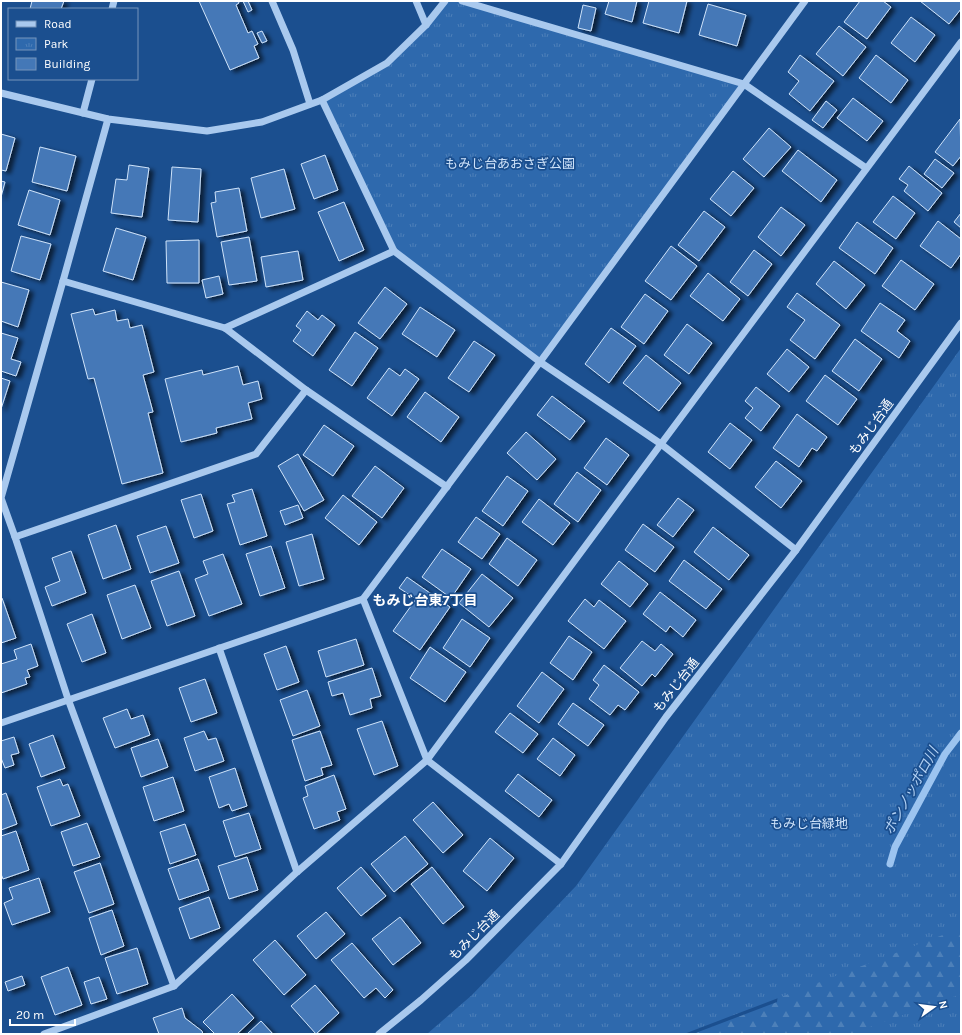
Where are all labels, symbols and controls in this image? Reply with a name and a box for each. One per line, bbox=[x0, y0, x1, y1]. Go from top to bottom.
legend bbox=[8, 8, 138, 80]
text: Road bbox=[44, 17, 72, 31]
text: Park bbox=[44, 37, 69, 51]
text: Building bbox=[44, 57, 91, 71]
park label: もみじ台あおさぎ公園 bbox=[445, 156, 575, 171]
street label: もみじ台通 bbox=[846, 396, 896, 458]
district label: もみじ台東7丁目 bbox=[373, 592, 477, 609]
street label: もみじ台通 bbox=[650, 655, 702, 715]
water label: ポンノッポロ川 bbox=[880, 743, 943, 838]
park label: もみじ台緑地 bbox=[770, 816, 848, 831]
street label: もみじ台通 bbox=[446, 907, 502, 963]
north arrow bbox=[914, 987, 954, 1027]
text: N bbox=[936, 999, 950, 1010]
scale bar bbox=[10, 1001, 75, 1027]
text: 20 m bbox=[16, 1008, 44, 1022]

